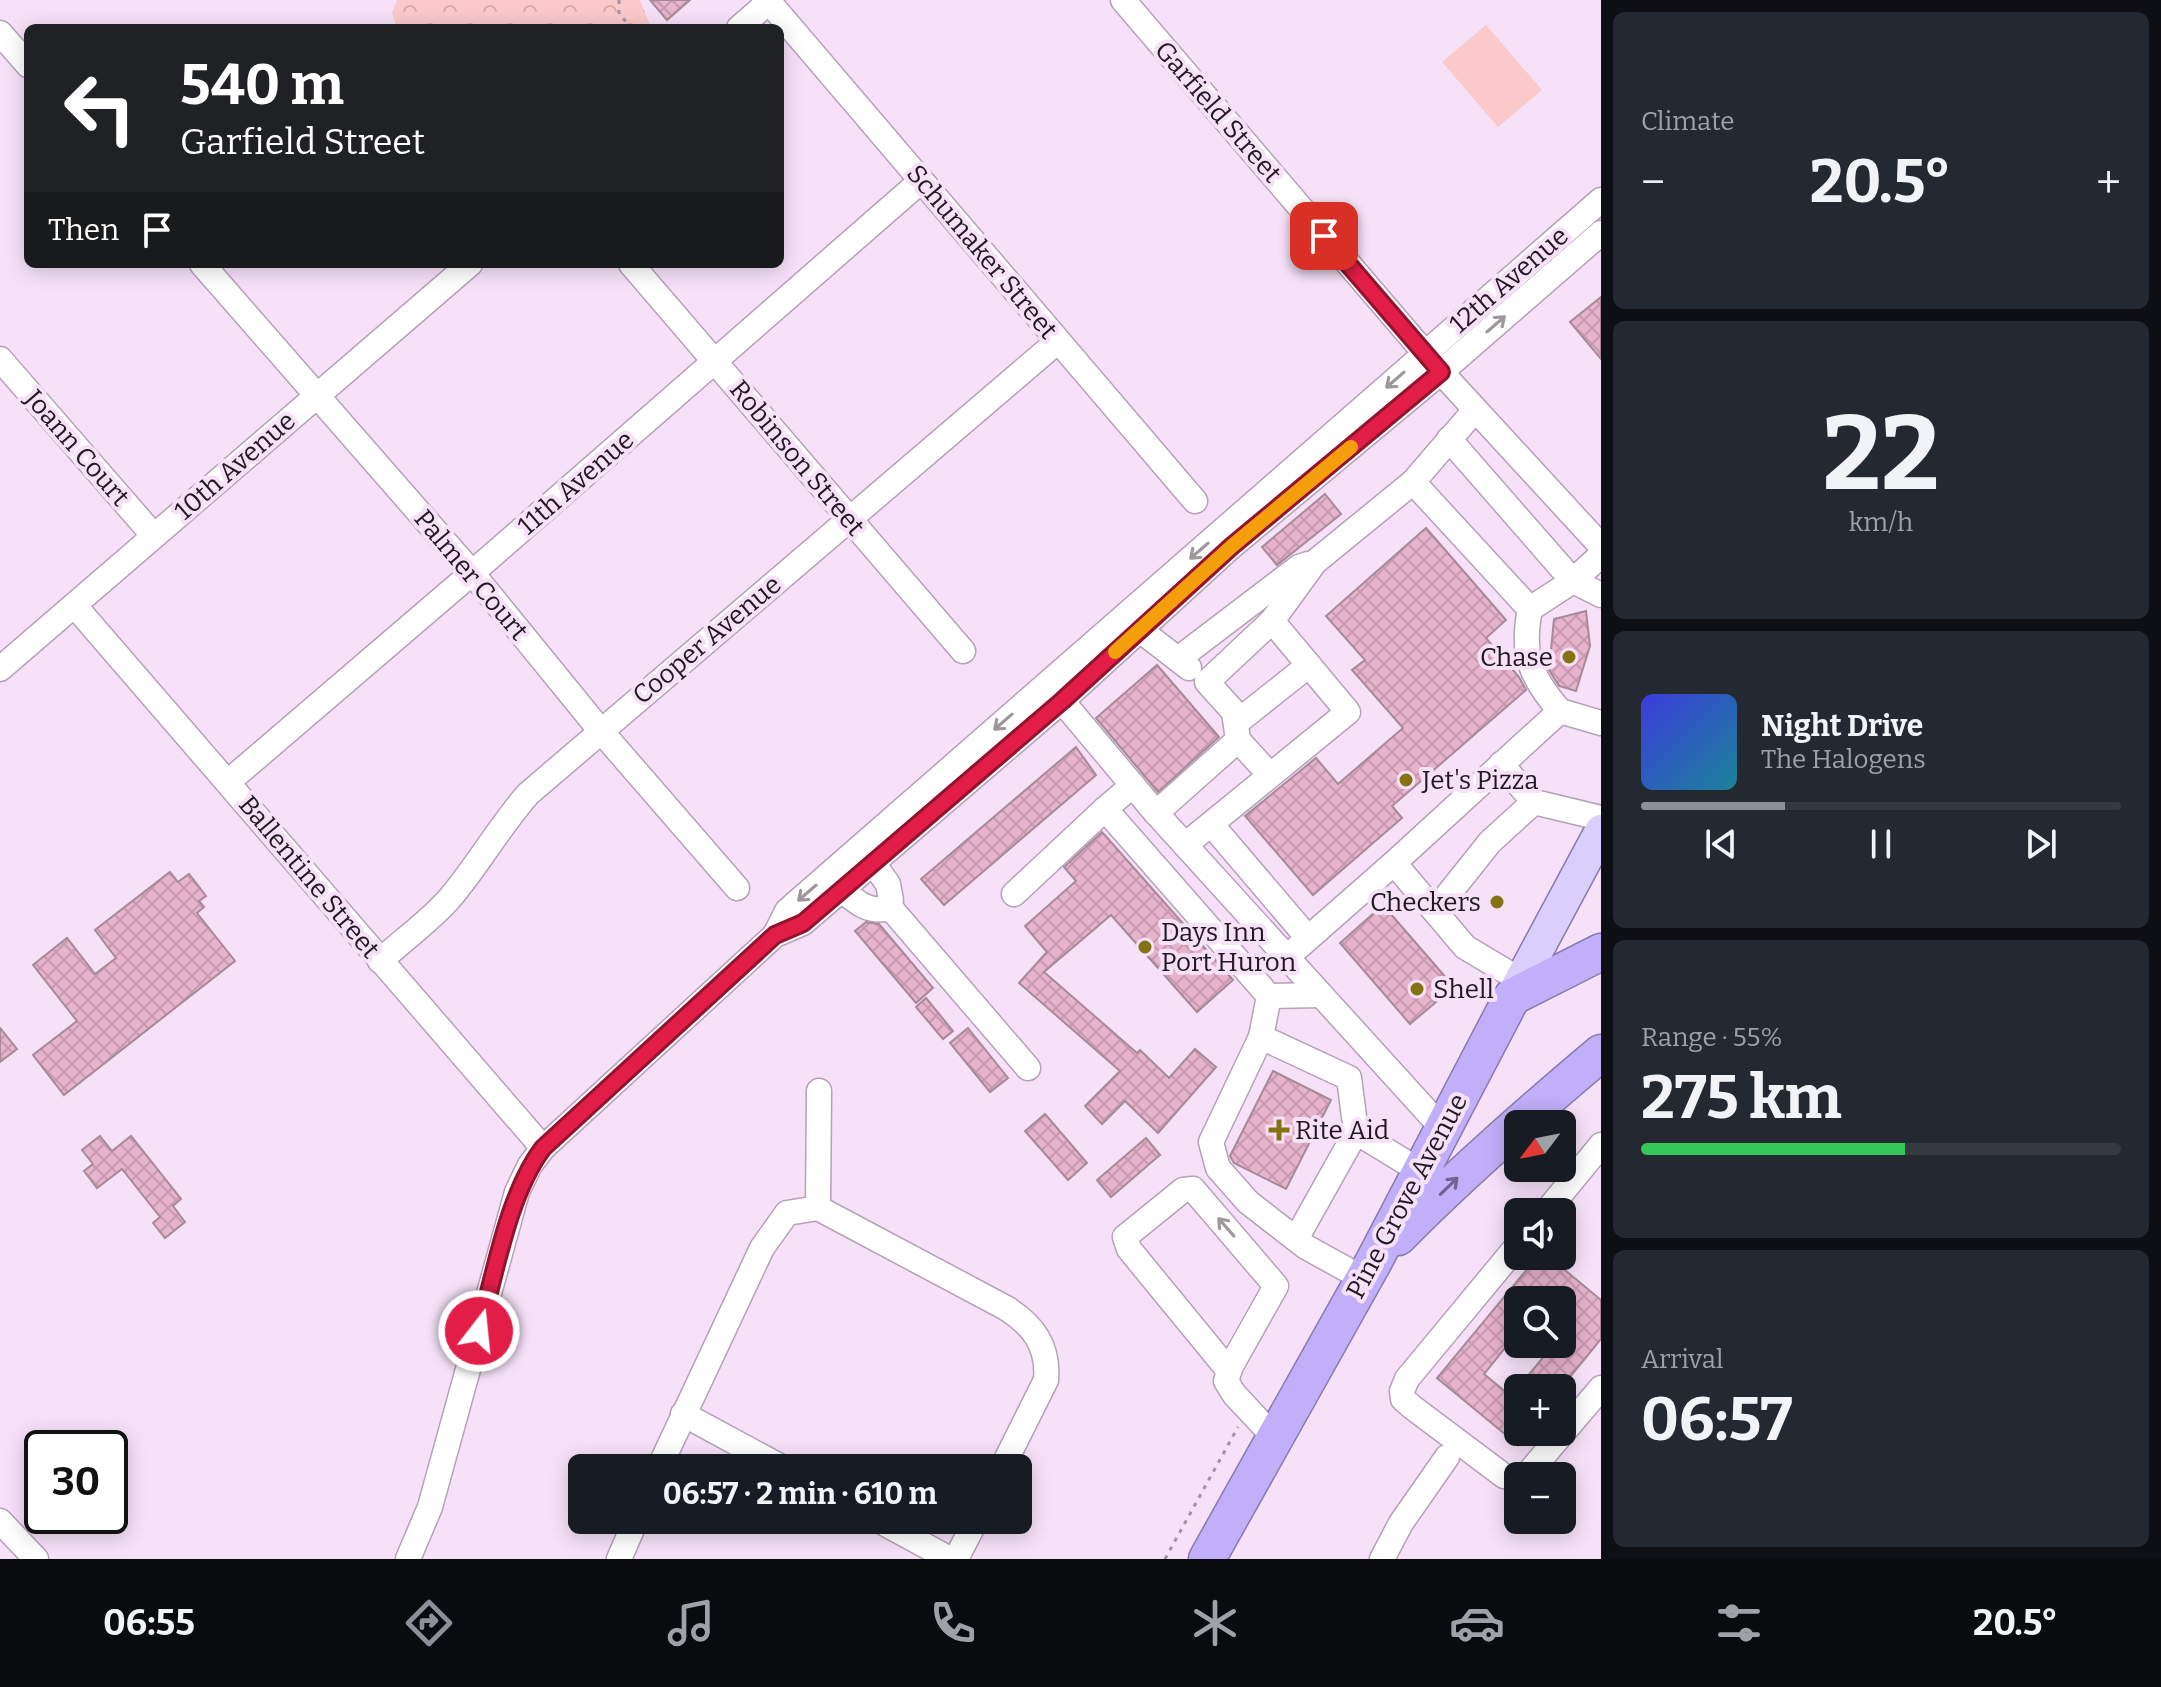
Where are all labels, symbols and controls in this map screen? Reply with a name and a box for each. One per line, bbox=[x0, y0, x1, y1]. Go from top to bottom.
street label: Garfield Street bbox=[1148, 35, 1288, 189]
text: 540 m bbox=[180, 52, 344, 119]
icon: left bbox=[48, 56, 152, 160]
text: Climate bbox=[1641, 106, 1735, 137]
text: Garfield Street bbox=[180, 120, 425, 164]
text: 20.5° bbox=[1810, 146, 1951, 218]
text: − bbox=[1641, 156, 1665, 209]
text: + bbox=[2096, 156, 2121, 209]
street label: Schumaker Street bbox=[900, 159, 1064, 346]
pin bbox=[1290, 202, 1358, 270]
icon: arrive bbox=[135, 208, 179, 252]
text: Then bbox=[48, 212, 119, 248]
icon: arrive bbox=[1302, 214, 1346, 258]
street label: 12th Avenue bbox=[1443, 220, 1575, 340]
one-way arrow bbox=[1485, 315, 1505, 333]
one-way arrow bbox=[1385, 371, 1405, 389]
street label: Robinson Street bbox=[723, 374, 871, 542]
street label: Joann Court bbox=[18, 383, 136, 513]
text: 22 bbox=[1822, 392, 1940, 517]
street label: 10th Avenue bbox=[169, 405, 301, 527]
street label: 11th Avenue bbox=[512, 424, 640, 542]
street label: Palmer Court bbox=[408, 504, 535, 647]
text: km/h bbox=[1849, 507, 1913, 538]
one-way arrow bbox=[1189, 542, 1209, 560]
street label: Cooper Avenue bbox=[627, 569, 787, 711]
place label: Chase bbox=[1480, 642, 1553, 673]
marker: Chase bbox=[1560, 648, 1578, 666]
text: Night Drive bbox=[1761, 708, 1923, 744]
one-way arrow bbox=[994, 713, 1014, 731]
text: The Halogens bbox=[1761, 744, 1926, 775]
place label: Jet's Pizza bbox=[1421, 765, 1539, 796]
marker: Jet's Pizza bbox=[1397, 771, 1415, 789]
street label: Ballentine Street bbox=[232, 789, 386, 965]
icon: previous bbox=[1699, 822, 1743, 866]
icon: pause bbox=[1859, 822, 1903, 866]
icon: next bbox=[2019, 822, 2063, 866]
one-way arrow bbox=[798, 884, 818, 902]
place label: Checkers bbox=[1370, 887, 1481, 918]
marker: Checkers bbox=[1488, 893, 1506, 911]
place label: Days Inn Port Huron bbox=[1161, 917, 1297, 978]
marker: Days Inn Port Huron bbox=[1136, 938, 1154, 956]
place label: Shell bbox=[1433, 974, 1494, 1005]
marker: Shell bbox=[1408, 980, 1426, 998]
text: Range · 55% bbox=[1641, 1022, 1782, 1053]
text: 275 km bbox=[1641, 1062, 1842, 1134]
street label: Pine Grove Avenue bbox=[1340, 1088, 1474, 1304]
north arrow bbox=[1504, 1110, 1576, 1182]
map controls bbox=[1504, 1110, 1576, 1534]
place label: Rite Aid bbox=[1295, 1115, 1389, 1146]
marker: Rite Aid bbox=[1270, 1121, 1288, 1139]
one-way arrow bbox=[1439, 1177, 1458, 1196]
button: sound bbox=[1504, 1198, 1576, 1270]
one-way arrow bbox=[1217, 1218, 1235, 1238]
button: search bbox=[1504, 1286, 1576, 1358]
position arrow bbox=[437, 1289, 521, 1373]
text: Arrival bbox=[1641, 1344, 1723, 1375]
button: + bbox=[1504, 1374, 1576, 1446]
text: 06:57 bbox=[1641, 1384, 1792, 1456]
speed limit sign: 30 bbox=[24, 1430, 128, 1534]
button: − bbox=[1504, 1462, 1576, 1534]
text: 06:57 · 2 min · 610 m bbox=[663, 1476, 937, 1512]
icon: directions bbox=[401, 1595, 457, 1651]
icon: music bbox=[663, 1595, 719, 1651]
icon: phone bbox=[925, 1595, 981, 1651]
icon: climate bbox=[1187, 1595, 1243, 1651]
icon: car bbox=[1449, 1595, 1505, 1651]
icon: filters bbox=[1711, 1595, 1767, 1651]
text: 06:55 bbox=[103, 1601, 195, 1645]
text: 20.5° bbox=[1973, 1601, 2058, 1645]

